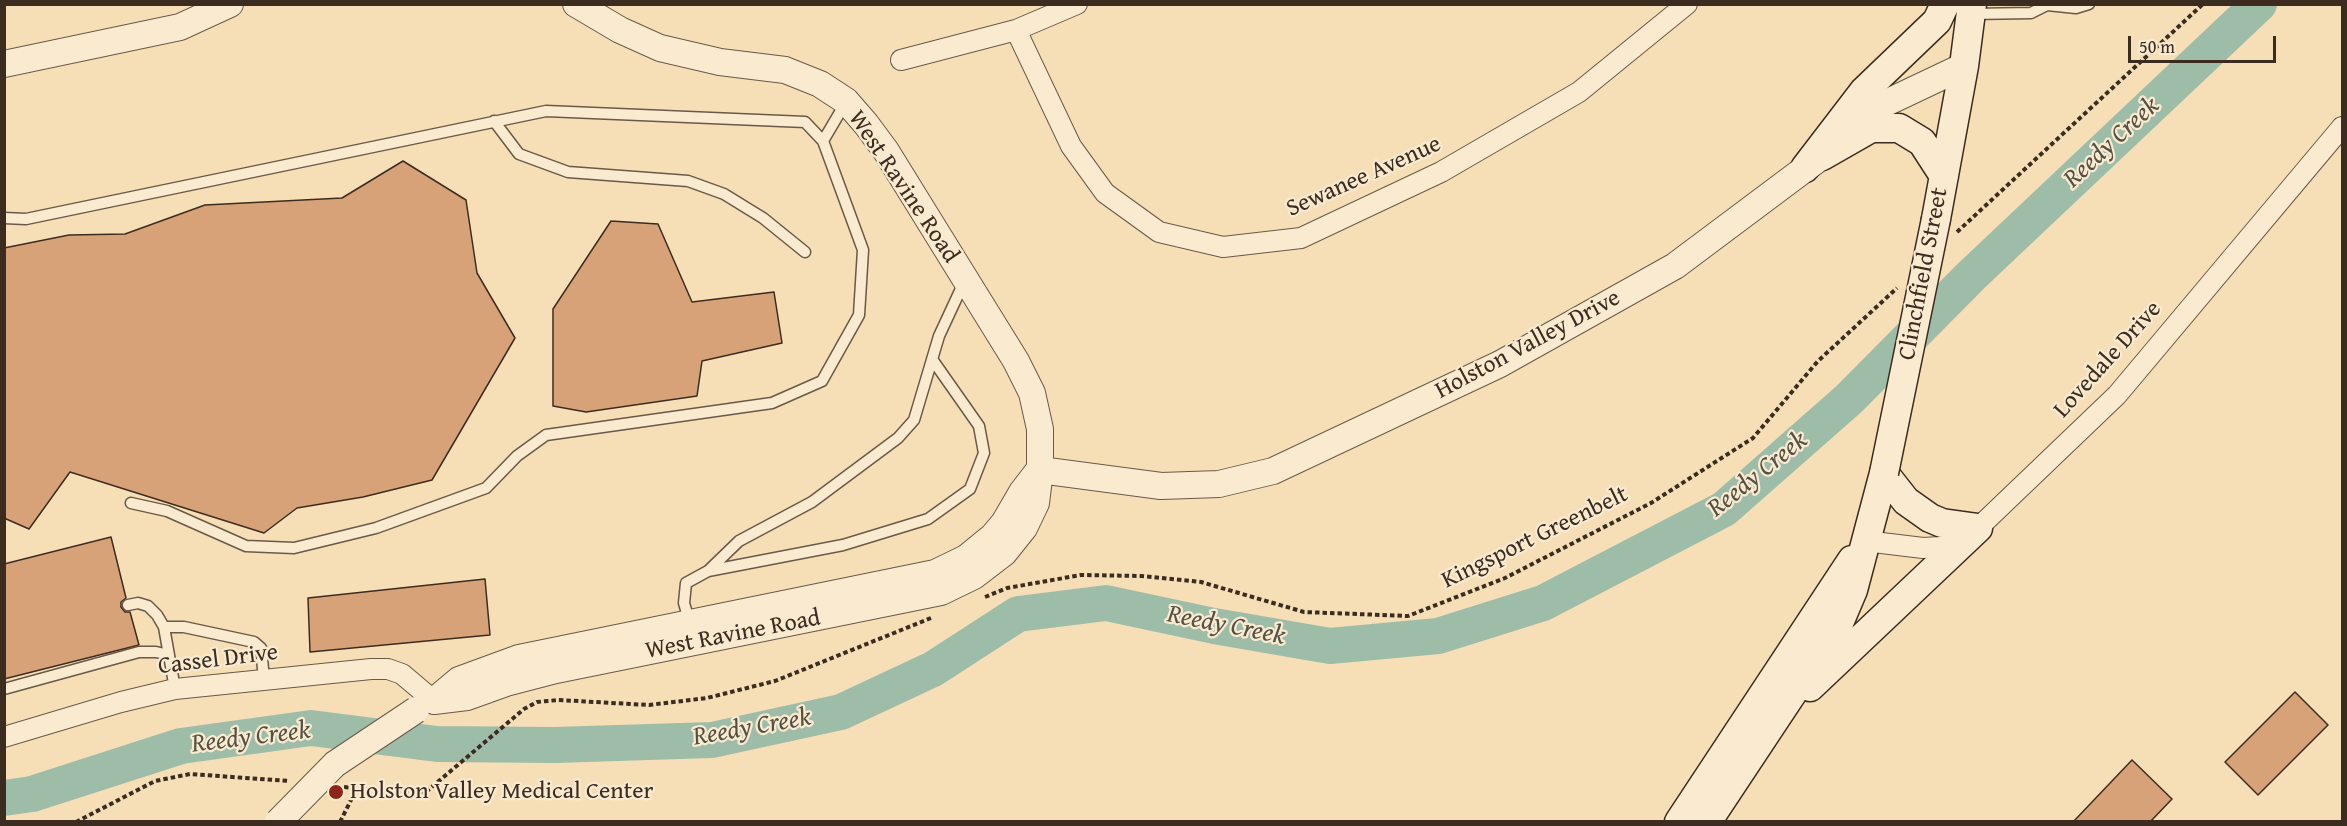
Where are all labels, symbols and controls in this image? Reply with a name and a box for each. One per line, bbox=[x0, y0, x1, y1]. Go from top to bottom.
scale bar bbox=[2131, 24, 2280, 62]
text: 50 m bbox=[2139, 33, 2175, 60]
water label: Reedy Creek bbox=[2058, 91, 2166, 195]
street label: West Ravine Road bbox=[841, 105, 965, 269]
street label: Sewanee Avenue bbox=[1282, 130, 1446, 224]
street label: Clinchfield Street bbox=[1893, 185, 1955, 363]
street label: Holston Valley Drive bbox=[1431, 284, 1625, 406]
street label: Lovedale Drive bbox=[2048, 296, 2168, 424]
water label: Reedy Creek bbox=[1702, 425, 1814, 525]
street label: Kingsport Greenbelt bbox=[1437, 480, 1633, 596]
water label: Reedy Creek bbox=[1164, 599, 1288, 653]
street label: West Ravine Road bbox=[643, 604, 823, 666]
street label: Cassel Drive bbox=[156, 638, 280, 682]
water label: Reedy Creek bbox=[691, 702, 813, 754]
water label: Reedy Creek bbox=[190, 715, 312, 761]
place label: Holston Valley Medical Center bbox=[350, 778, 653, 806]
marker: Holston Valley Medical Center bbox=[327, 783, 345, 801]

